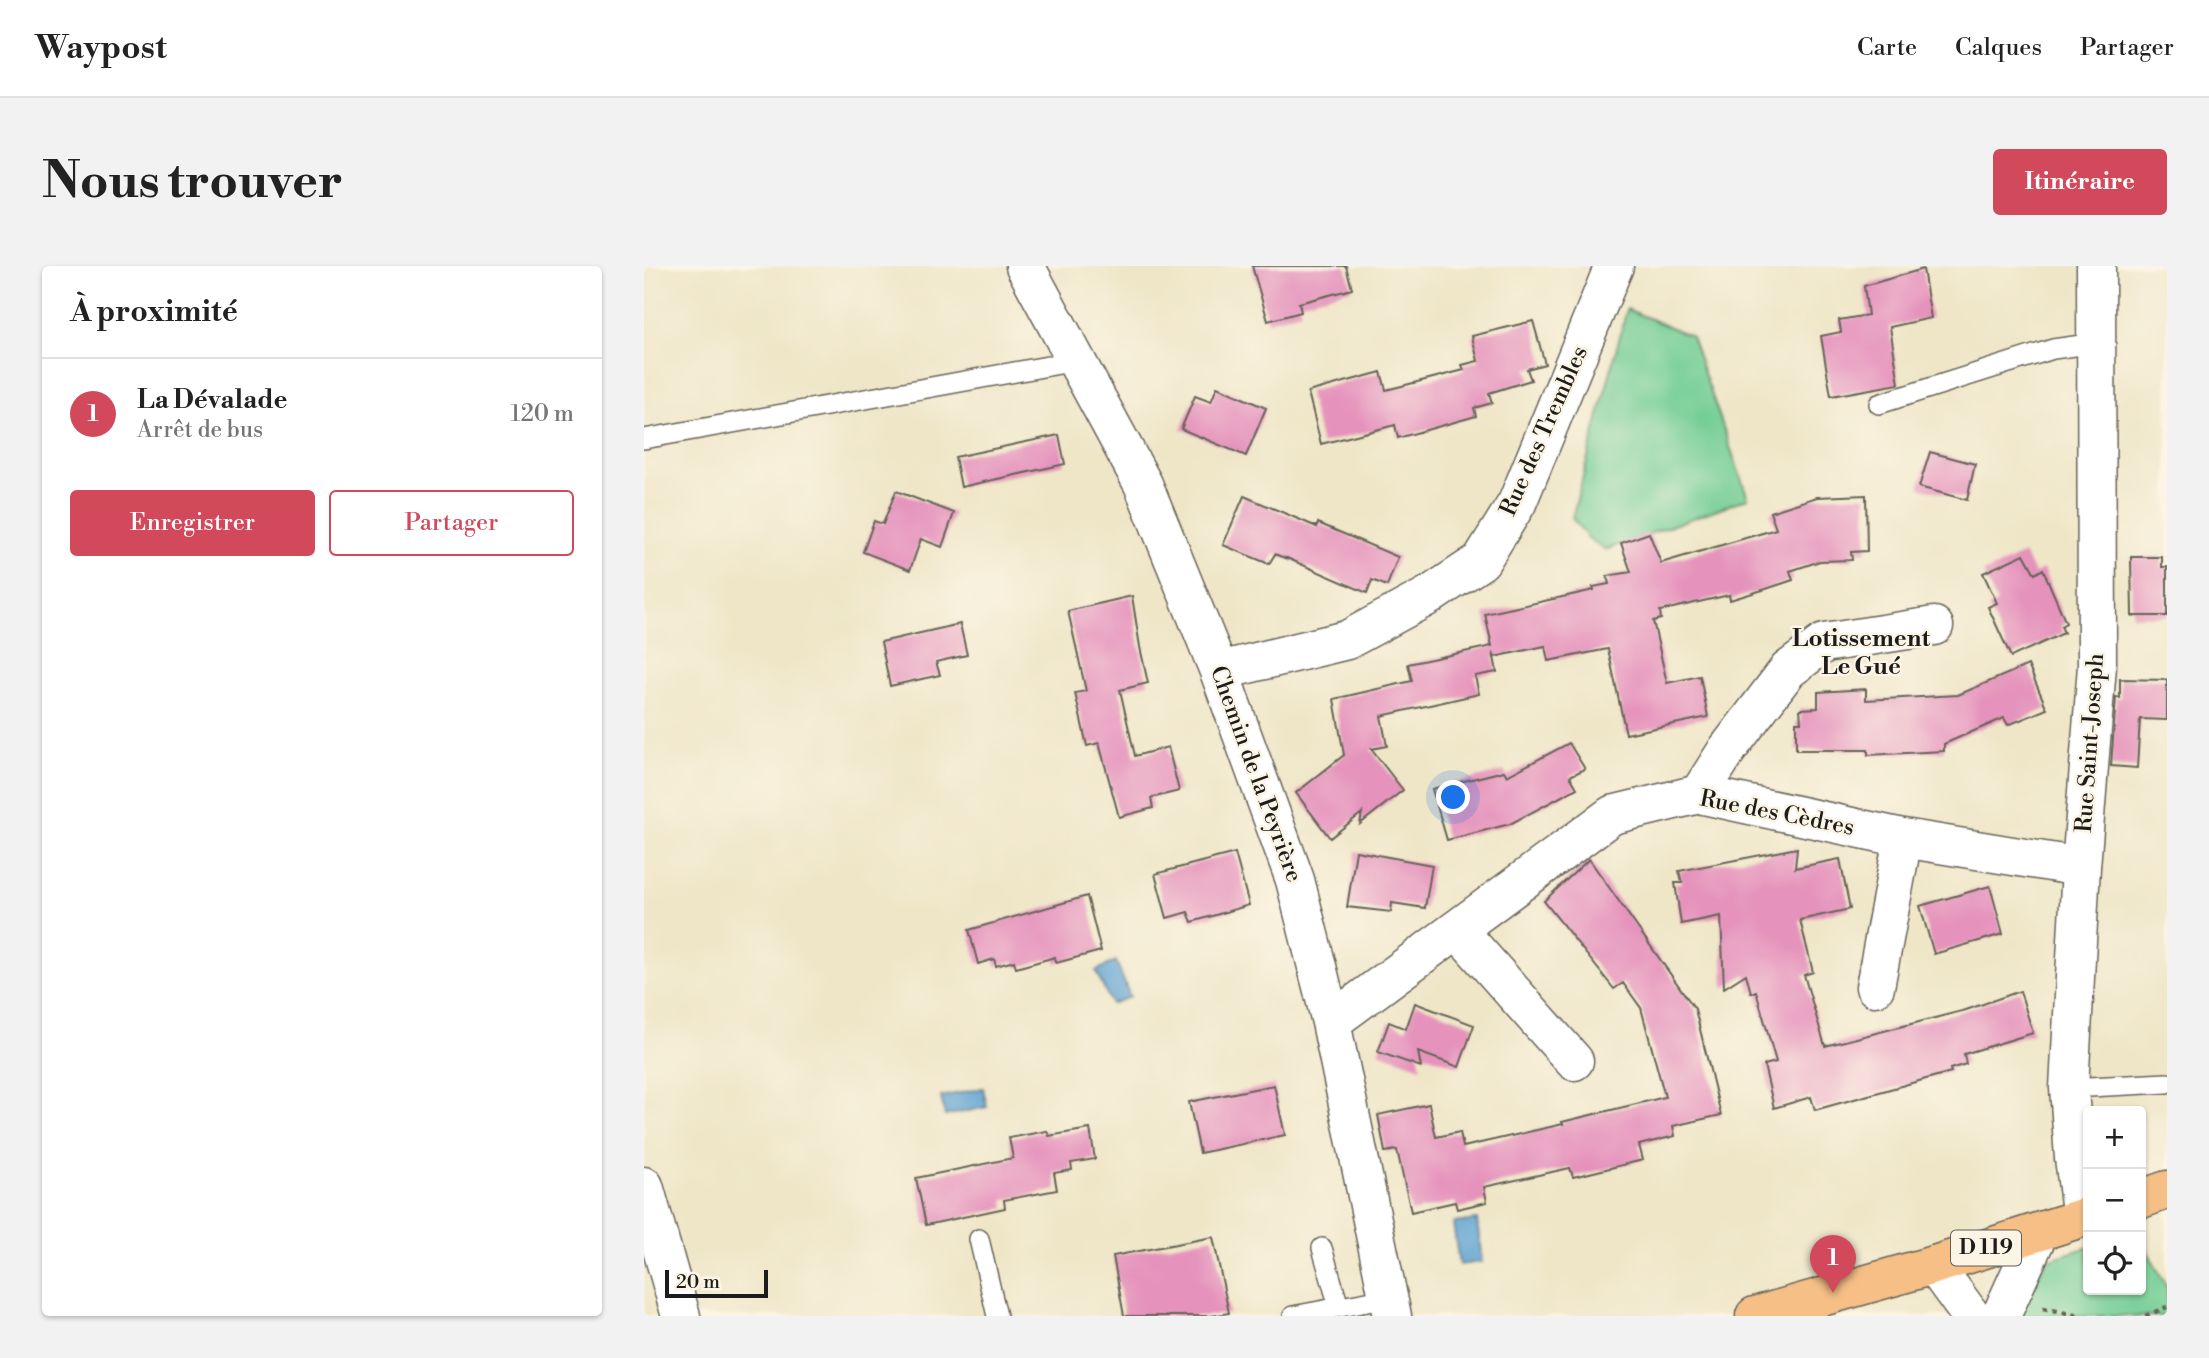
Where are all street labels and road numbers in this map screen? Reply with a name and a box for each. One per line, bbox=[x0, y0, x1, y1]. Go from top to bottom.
street label: Rue des Trembles bbox=[1494, 342, 1594, 520]
street label: Rue Saint-Joseph bbox=[2070, 652, 2110, 834]
street label: Chemin de la Peyrière bbox=[1204, 662, 1308, 886]
street label: Rue des Cèdres bbox=[1697, 784, 1857, 842]
road number: D 119 bbox=[1951, 1230, 2021, 1266]

